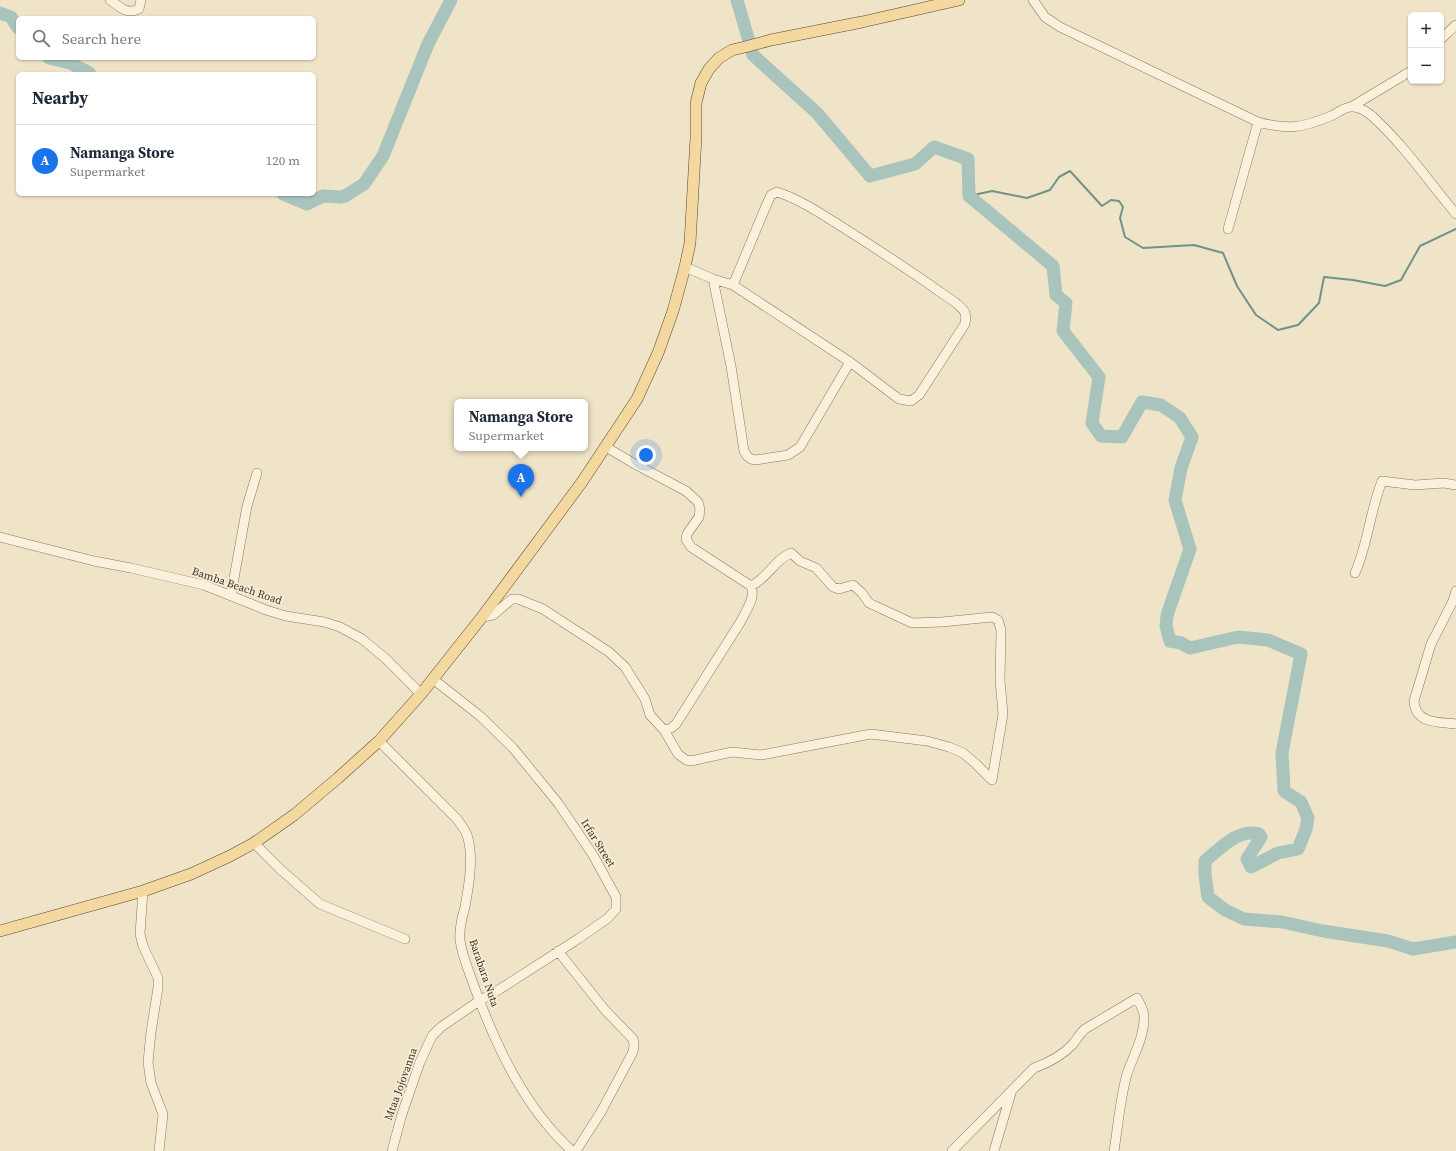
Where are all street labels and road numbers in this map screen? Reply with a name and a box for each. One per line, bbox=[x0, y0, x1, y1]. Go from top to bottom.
street label: Bamba Beach Road bbox=[190, 564, 285, 609]
street label: Irfar Street bbox=[577, 816, 619, 870]
street label: Barabara Nuta bbox=[465, 937, 503, 1009]
street label: Mtaa Jojovanna bbox=[381, 1045, 421, 1122]

